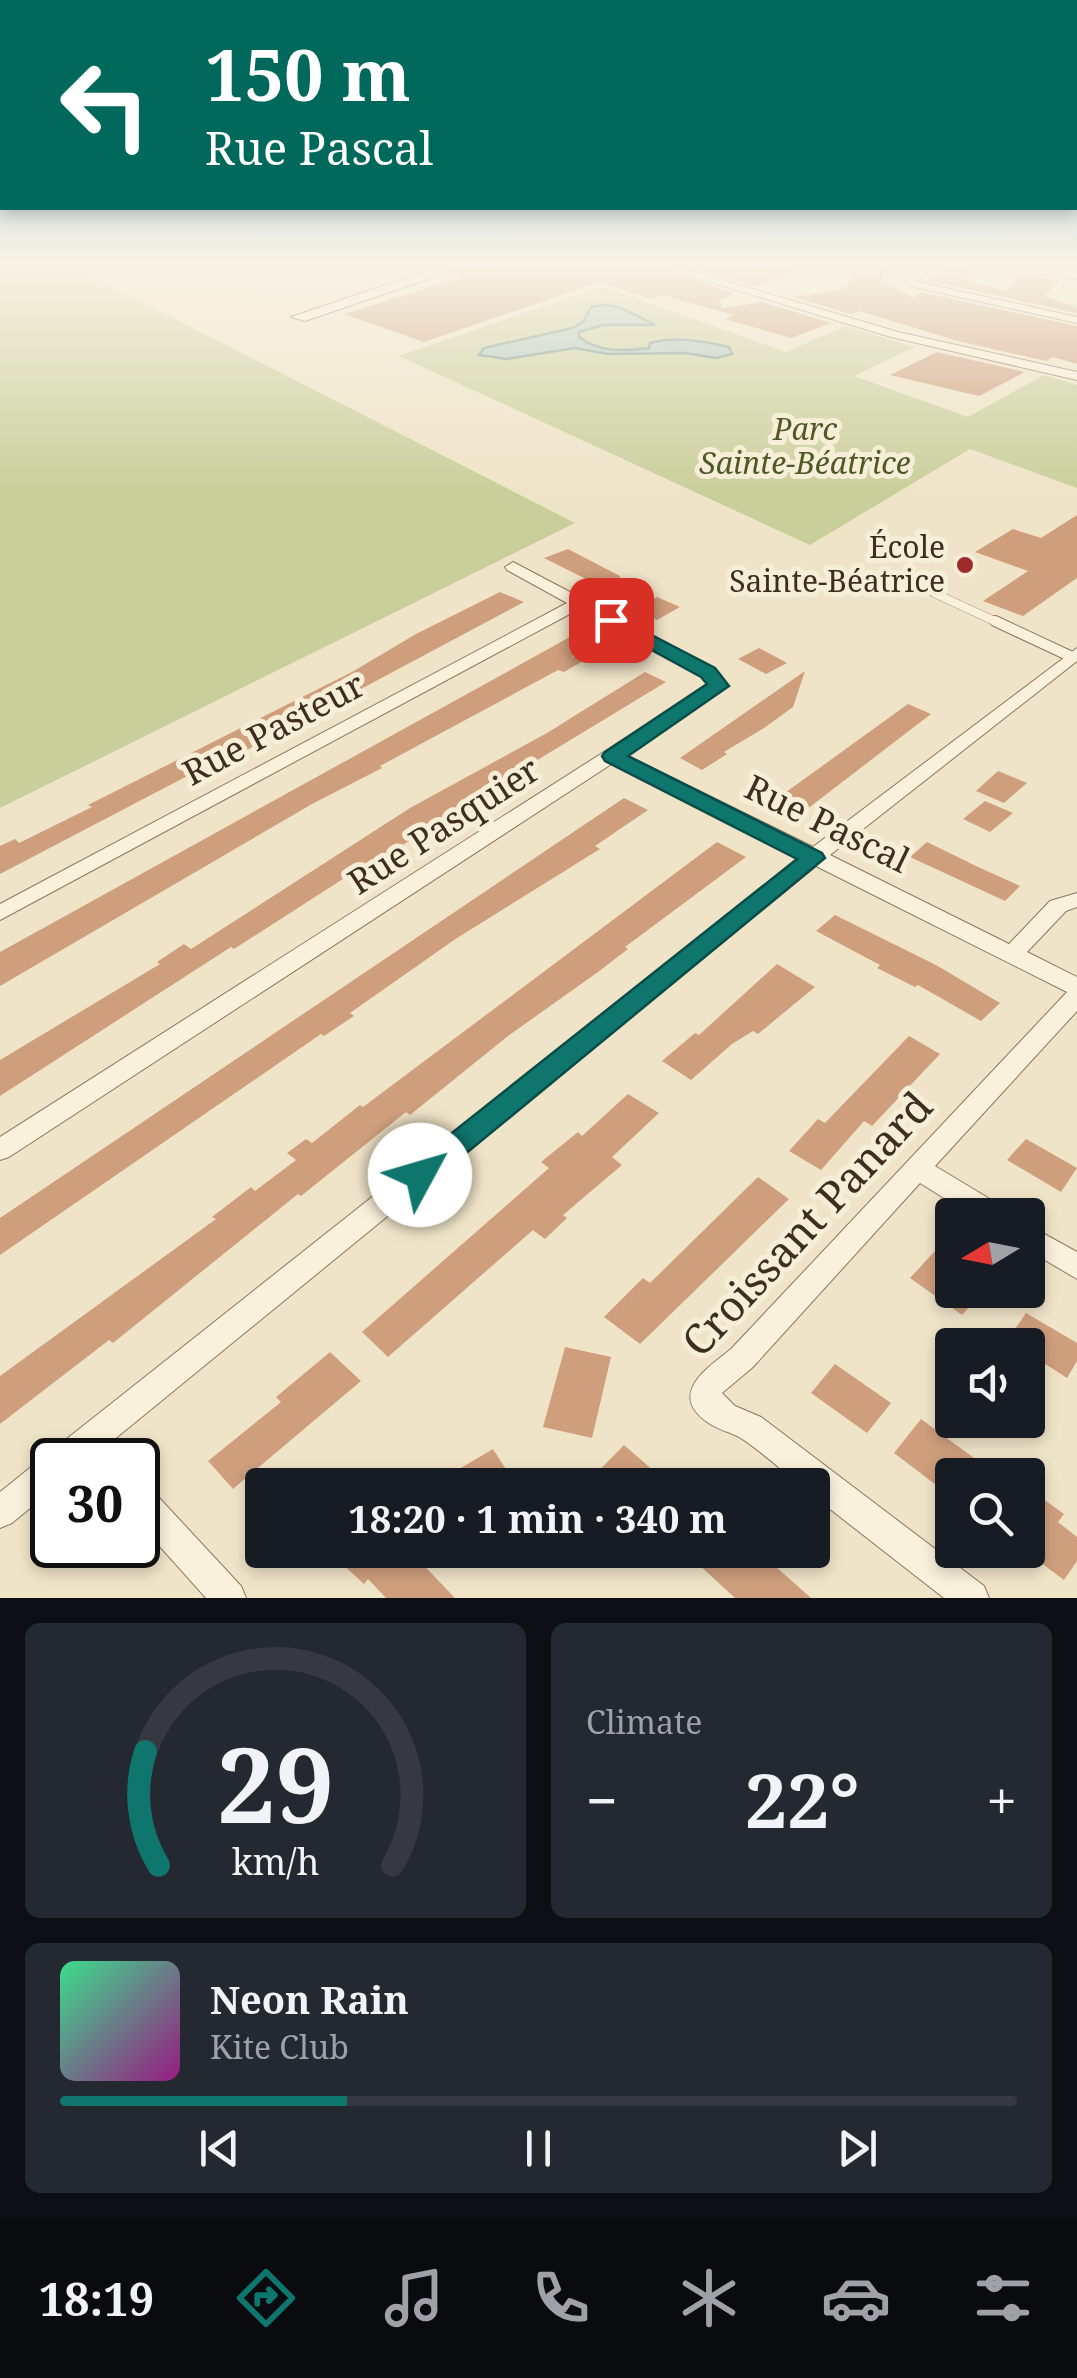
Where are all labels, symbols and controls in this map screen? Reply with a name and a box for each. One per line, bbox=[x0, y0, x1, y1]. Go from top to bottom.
text: 150 m bbox=[205, 26, 411, 122]
icon: left bbox=[40, 40, 170, 170]
text: Rue Pascal bbox=[205, 117, 433, 178]
park label: Parc Sainte-Béatrice bbox=[699, 408, 911, 483]
place label: École Sainte-Béatrice bbox=[729, 526, 945, 601]
marker: École Sainte-Béatrice bbox=[954, 554, 976, 576]
pin bbox=[569, 578, 654, 663]
icon: arrive bbox=[584, 593, 639, 648]
street label: Rue Pasteur bbox=[174, 660, 372, 795]
street label: Rue Pasquier bbox=[338, 745, 548, 904]
street label: Rue Pascal bbox=[738, 763, 918, 883]
street label: Croissant Panard bbox=[668, 1078, 944, 1368]
position arrow bbox=[368, 1123, 472, 1227]
north arrow bbox=[935, 1198, 1045, 1308]
map controls bbox=[935, 1198, 1045, 1568]
button: sound bbox=[935, 1328, 1045, 1438]
speed limit sign: 30 bbox=[30, 1438, 160, 1568]
button: search bbox=[935, 1458, 1045, 1568]
text: 18:20 · 1 min · 340 m bbox=[348, 1492, 727, 1544]
text: Climate bbox=[586, 1700, 702, 1743]
text: 29 bbox=[217, 1712, 334, 1853]
text: 22° bbox=[745, 1748, 859, 1850]
text: − bbox=[586, 1762, 618, 1837]
text: + bbox=[986, 1762, 1017, 1837]
text: km/h bbox=[232, 1837, 319, 1885]
text: Neon Rain bbox=[210, 1973, 409, 2025]
text: Kite Club bbox=[210, 2025, 349, 2068]
icon: previous bbox=[192, 2121, 247, 2176]
icon: pause bbox=[511, 2121, 566, 2176]
icon: next bbox=[830, 2121, 885, 2176]
icon: directions bbox=[231, 2263, 301, 2333]
icon: music bbox=[379, 2263, 449, 2333]
icon: phone bbox=[526, 2263, 596, 2333]
icon: climate bbox=[674, 2263, 744, 2333]
icon: car bbox=[821, 2263, 891, 2333]
icon: filters bbox=[968, 2263, 1038, 2333]
text: 18:19 bbox=[39, 2268, 154, 2329]

